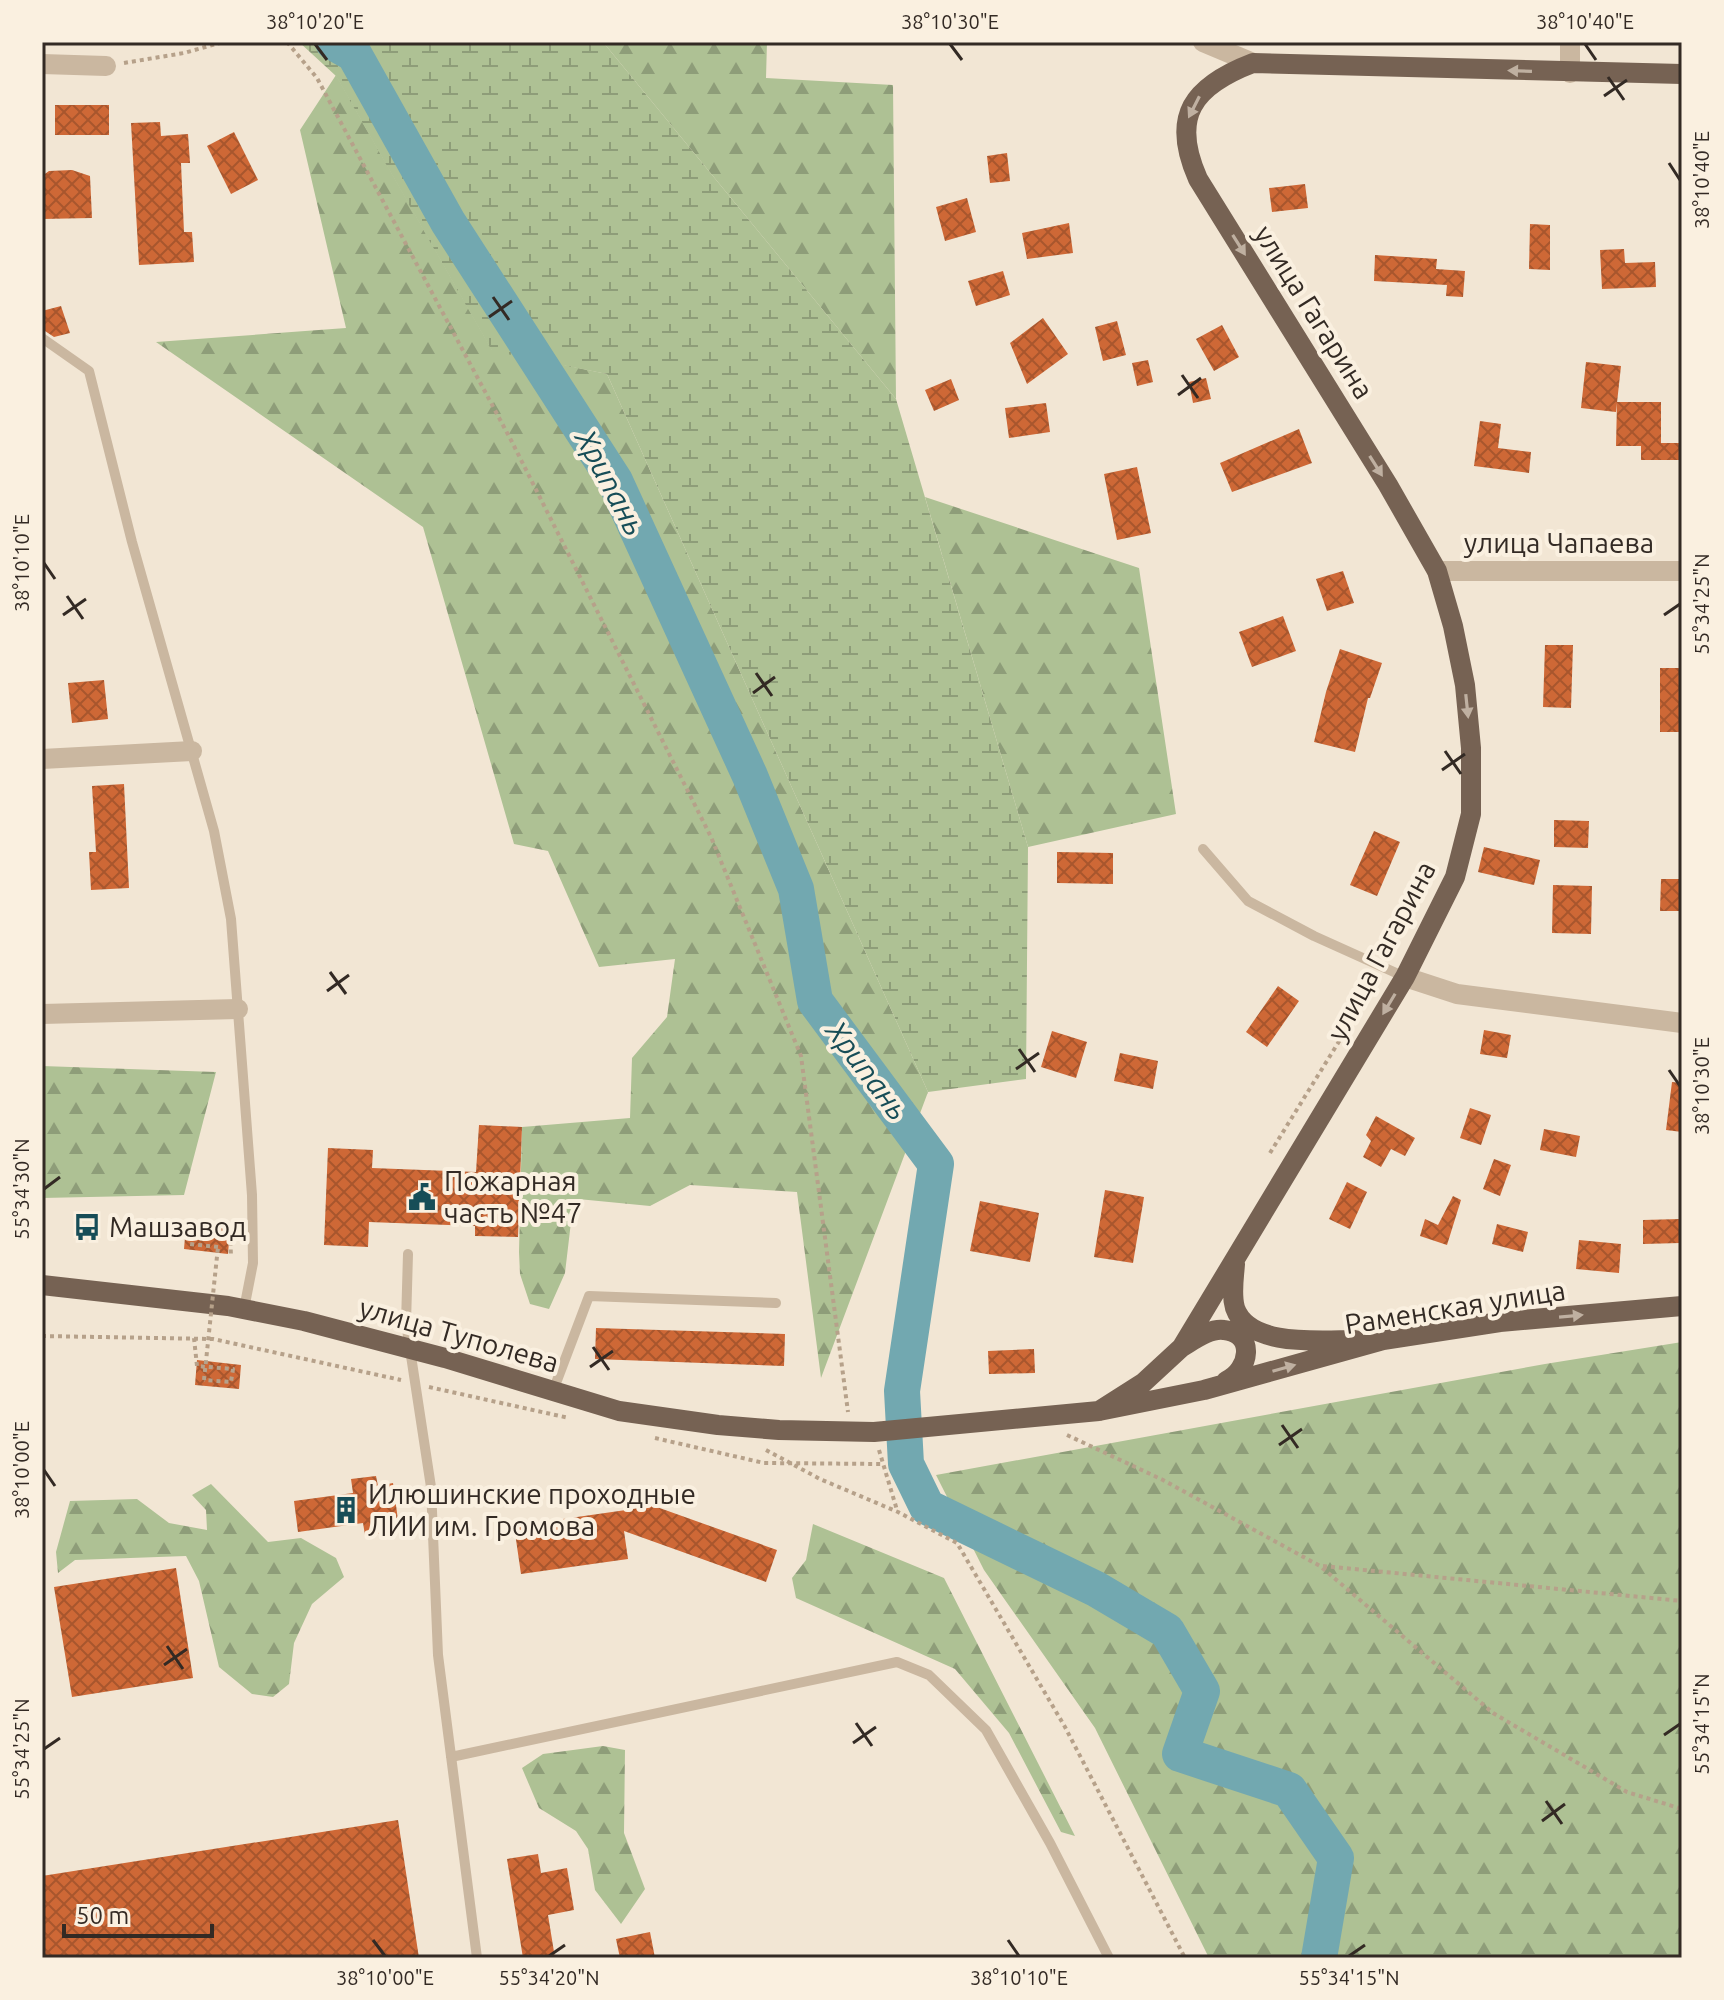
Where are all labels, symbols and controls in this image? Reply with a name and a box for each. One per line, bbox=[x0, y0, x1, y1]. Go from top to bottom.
text: 38°10'20"E bbox=[266, 10, 364, 33]
text: 38°10'30"E bbox=[901, 10, 999, 33]
text: 38°10'40"E bbox=[1536, 10, 1634, 33]
one-way arrow bbox=[1507, 65, 1532, 78]
one-way arrow bbox=[1188, 96, 1202, 118]
text: 38°10'40"E bbox=[1690, 131, 1713, 229]
street label: улица Гагарина bbox=[1249, 219, 1380, 404]
one-way arrow bbox=[1232, 234, 1246, 256]
water label: Хрипань bbox=[568, 422, 653, 541]
one-way arrow bbox=[1369, 455, 1383, 477]
text: 38°10'10"E bbox=[10, 514, 33, 612]
street label: улица Чапаева bbox=[1464, 527, 1654, 558]
text: 55°34'25"N bbox=[1690, 553, 1713, 655]
one-way arrow bbox=[1461, 694, 1474, 719]
street label: улица Гагарина bbox=[1320, 856, 1441, 1046]
one-way arrow bbox=[1383, 993, 1397, 1015]
water label: Хрипань bbox=[819, 1013, 916, 1126]
text: 38°10'30"E bbox=[1690, 1037, 1713, 1135]
text: 55°34'30"N bbox=[10, 1138, 33, 1240]
place label: Пожарная часть №47 bbox=[444, 1165, 582, 1228]
public building icon: Пожарная часть №47 bbox=[407, 1182, 437, 1212]
place label: Машзавод bbox=[109, 1211, 246, 1242]
bus stop icon: Машзавод bbox=[72, 1212, 102, 1242]
street label: Раменская улица bbox=[1342, 1274, 1567, 1339]
street label: улица Туполева bbox=[356, 1291, 562, 1378]
one-way arrow bbox=[1559, 1309, 1584, 1322]
one-way arrow bbox=[1273, 1361, 1297, 1374]
text: 38°10'00"E bbox=[10, 1421, 33, 1519]
place label: Илюшинские проходные ЛИИ им. Громова bbox=[368, 1478, 696, 1541]
building icon: Илюшинские проходные ЛИИ им. Громова bbox=[331, 1495, 361, 1525]
text: 55°34'15"N bbox=[1690, 1673, 1713, 1775]
text: 55°34'25"N bbox=[10, 1698, 33, 1800]
scale bar bbox=[64, 1888, 212, 1938]
text: 50 m bbox=[76, 1902, 129, 1929]
text: 38°10'00"E bbox=[336, 1966, 434, 1989]
text: 55°34'20"N bbox=[498, 1966, 600, 1989]
text: 38°10'10"E bbox=[970, 1966, 1068, 1989]
text: 55°34'15"N bbox=[1298, 1966, 1400, 1989]

